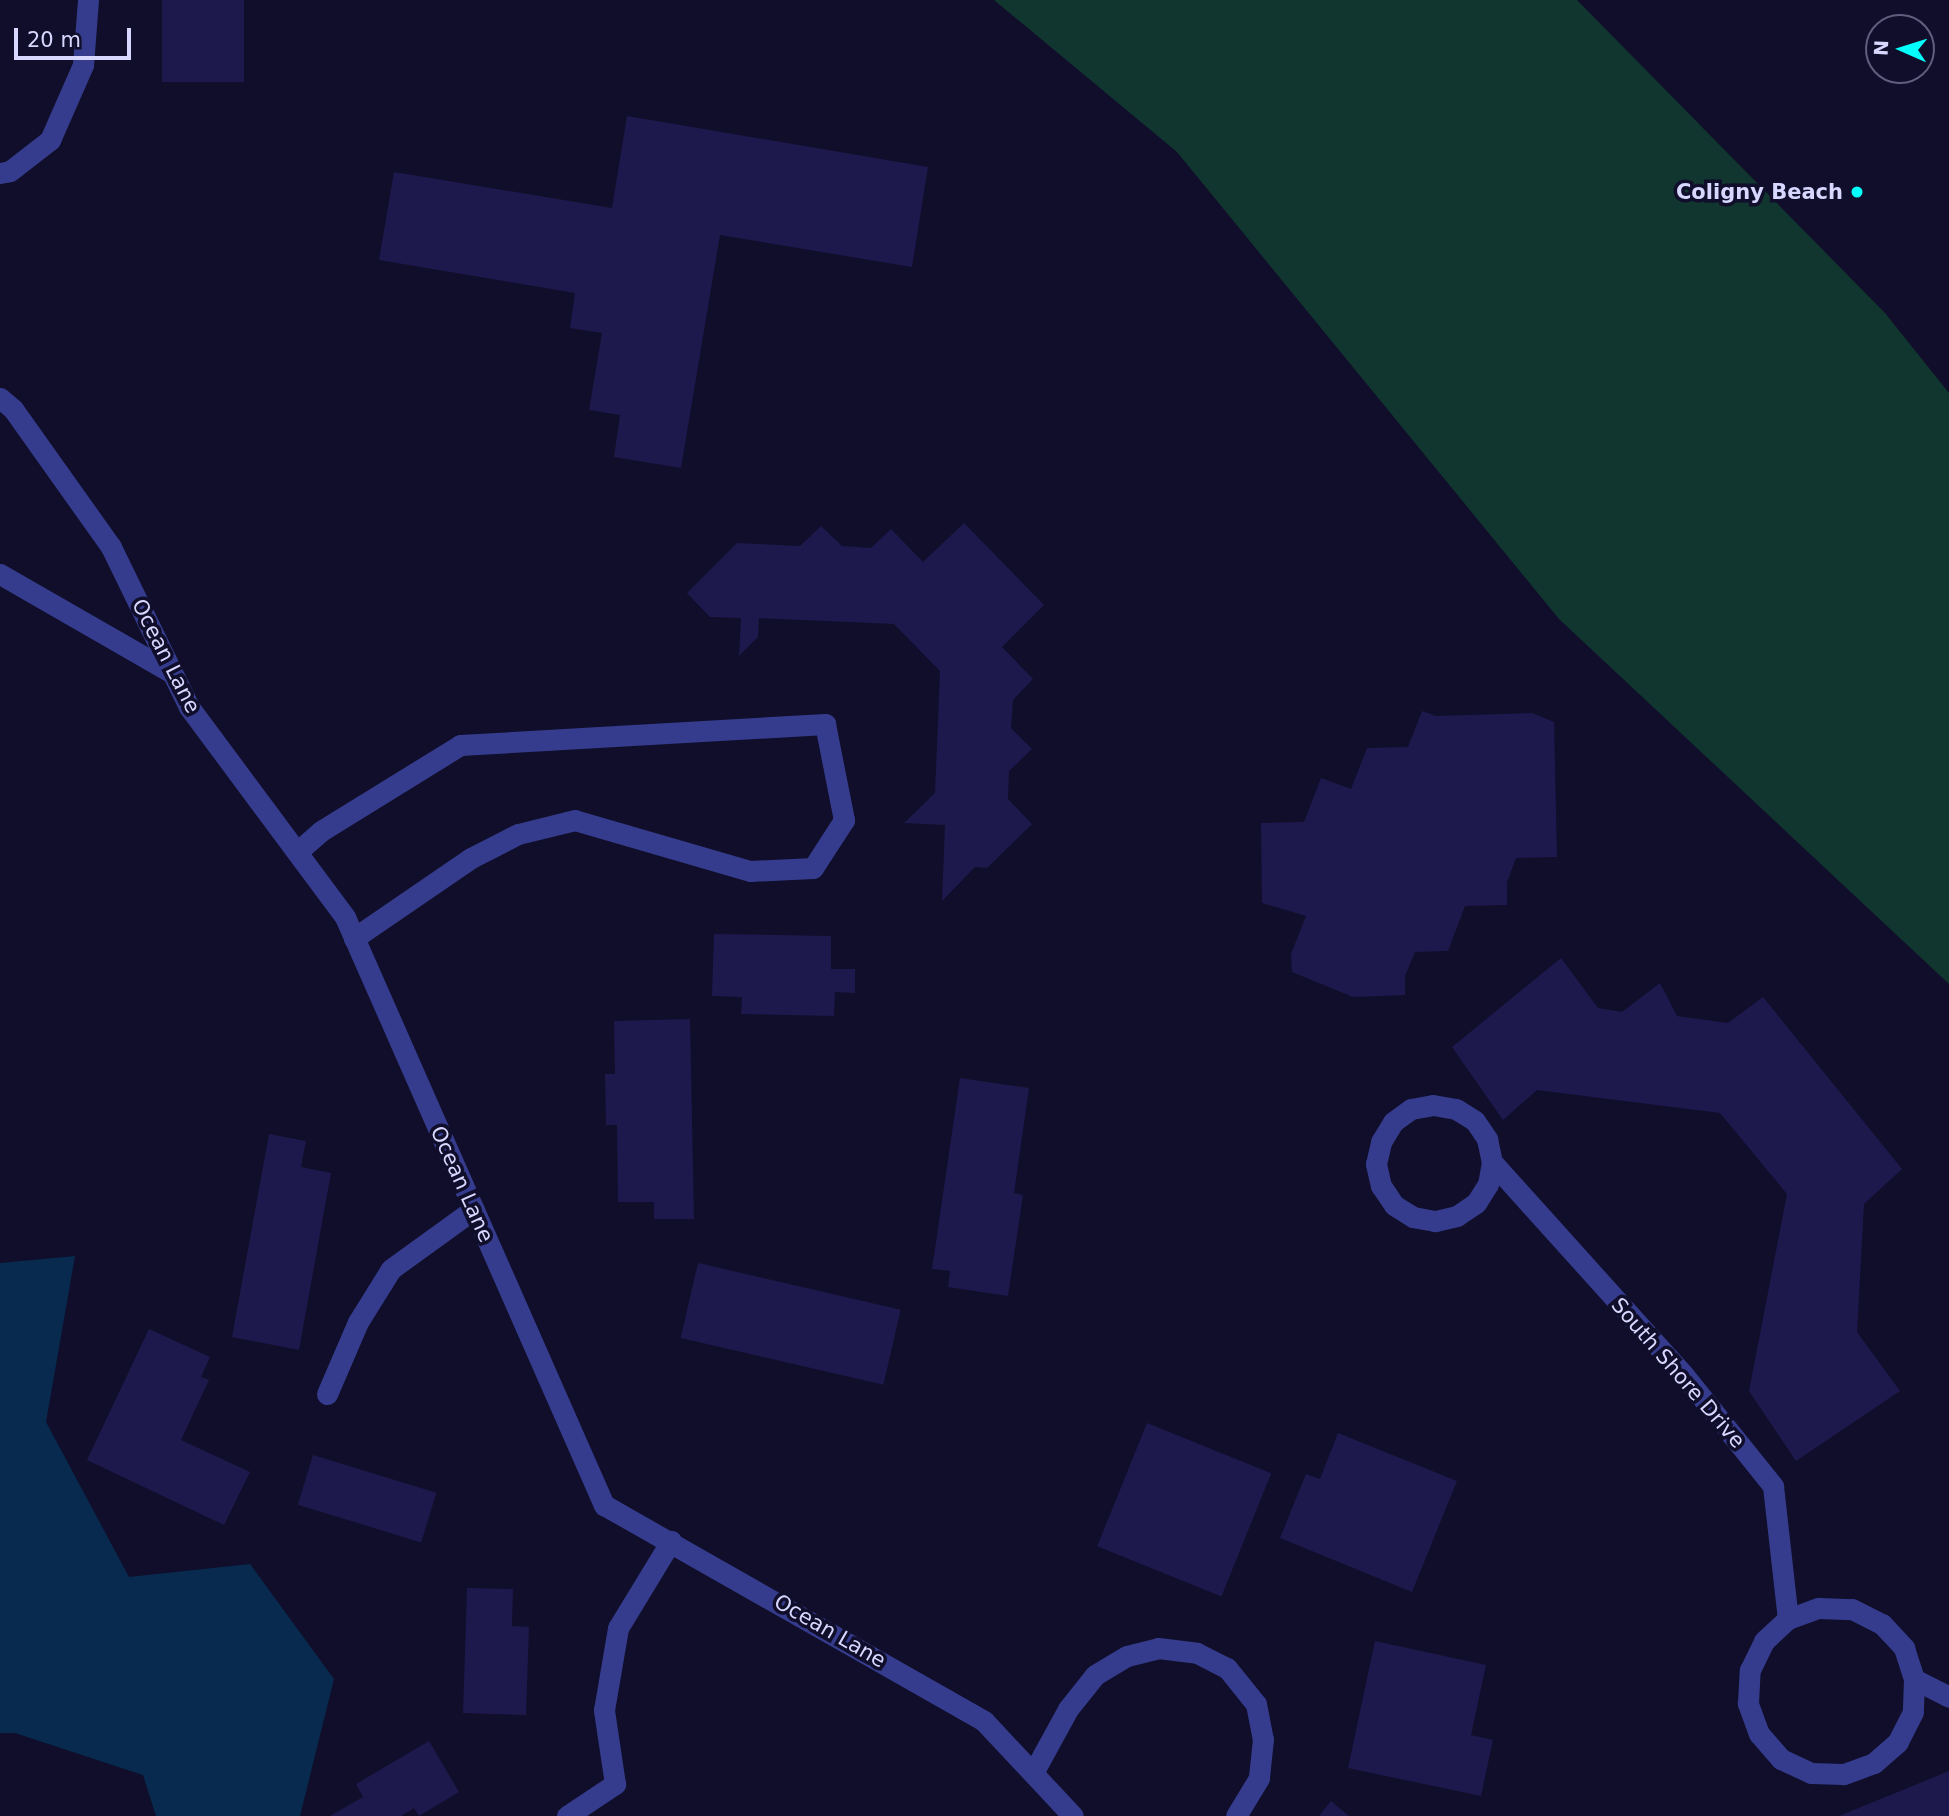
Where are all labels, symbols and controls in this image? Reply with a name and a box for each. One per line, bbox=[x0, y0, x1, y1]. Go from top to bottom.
scale bar bbox=[18, 14, 135, 58]
north arrow bbox=[1865, 14, 1935, 84]
text: 20 m bbox=[27, 28, 81, 52]
text: N bbox=[1870, 39, 1892, 57]
place label: Coligny Beach bbox=[1676, 179, 1843, 205]
marker: Coligny Beach bbox=[1849, 184, 1865, 200]
street label: Ocean Lane bbox=[126, 595, 206, 717]
street label: Ocean Lane bbox=[425, 1122, 499, 1246]
street label: South Shore Drive bbox=[1606, 1293, 1750, 1453]
street label: Ocean Lane bbox=[770, 1589, 890, 1673]

